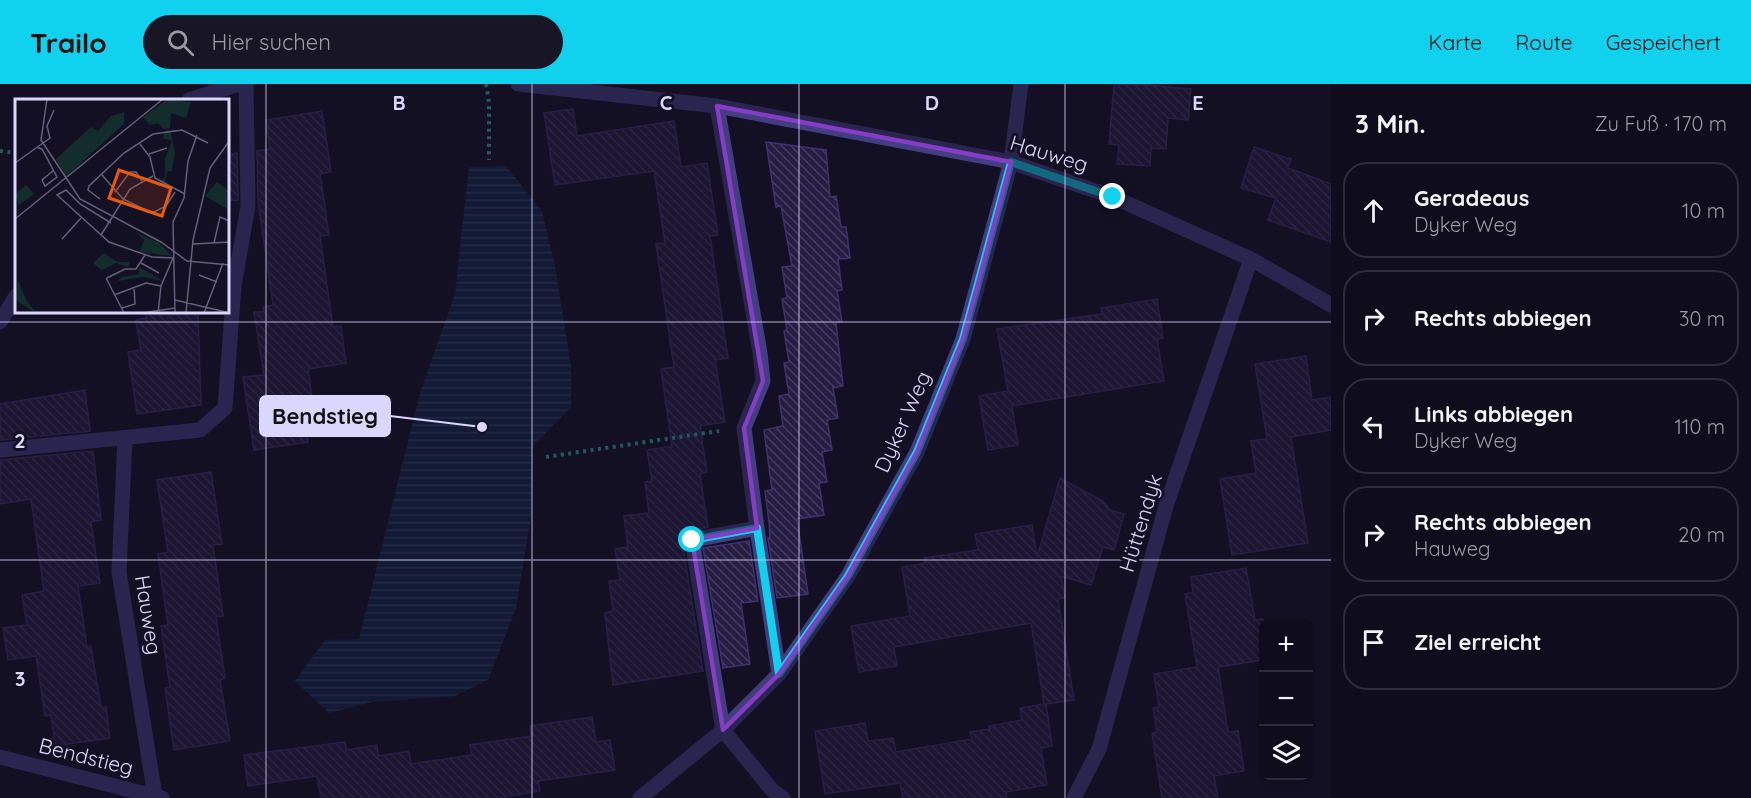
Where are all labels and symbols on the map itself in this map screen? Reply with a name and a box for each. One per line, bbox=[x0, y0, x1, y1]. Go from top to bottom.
text: B bbox=[392, 90, 406, 115]
text: C bbox=[660, 90, 673, 115]
text: D bbox=[925, 90, 939, 115]
text: E bbox=[1192, 90, 1204, 115]
inset map bbox=[15, 99, 230, 314]
street label: Hauweg bbox=[1007, 129, 1091, 177]
route end bbox=[1099, 183, 1125, 209]
street label: Dyker Weg bbox=[868, 367, 936, 476]
callout: Bendstieg bbox=[260, 396, 390, 436]
text: Bendstieg bbox=[272, 402, 378, 430]
text: 2 bbox=[14, 428, 26, 453]
street label: Hüttendyk bbox=[1113, 471, 1167, 575]
route start bbox=[678, 526, 704, 552]
street label: Hauweg bbox=[130, 573, 168, 657]
text: 3 bbox=[15, 666, 25, 691]
street label: Bendstieg bbox=[36, 732, 136, 780]

